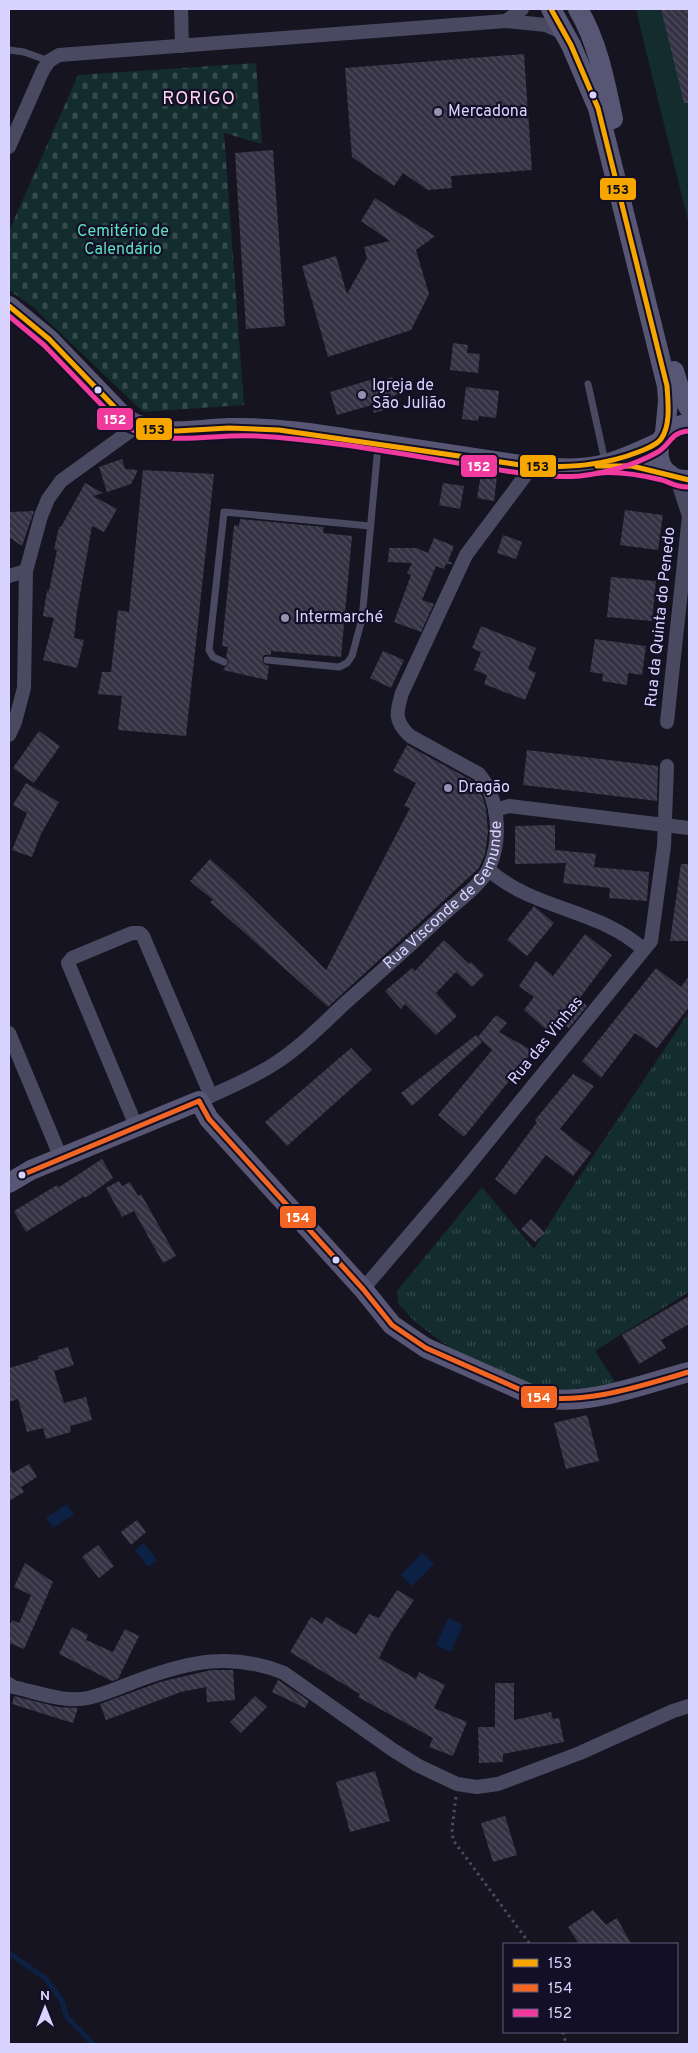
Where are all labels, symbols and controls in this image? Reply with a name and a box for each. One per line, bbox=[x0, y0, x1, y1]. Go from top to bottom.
district label: RORIGO bbox=[162, 88, 236, 111]
unlabelled marker bbox=[588, 90, 598, 100]
place label: Mercadona bbox=[448, 102, 527, 122]
marker: Mercadona bbox=[432, 106, 444, 118]
line badge: 153 bbox=[599, 177, 637, 201]
text: 153 bbox=[607, 182, 629, 199]
park label: Cemitério de Calendário bbox=[77, 222, 169, 260]
place label: Igreja de São Julião bbox=[372, 376, 446, 414]
unlabelled marker bbox=[93, 385, 103, 395]
marker: Igreja de São Julião bbox=[356, 389, 368, 401]
line badge: 152 bbox=[96, 407, 134, 431]
text: 152 bbox=[104, 412, 126, 429]
line badge: 153 bbox=[135, 417, 173, 441]
text: 153 bbox=[143, 422, 165, 439]
line badge: 152 bbox=[460, 454, 498, 478]
line badge: 153 bbox=[519, 454, 557, 478]
text: 152 bbox=[468, 459, 490, 476]
text: 153 bbox=[527, 459, 549, 476]
street label: Rua da Quinta do Penedo bbox=[642, 526, 680, 708]
place label: Intermarché bbox=[295, 608, 383, 628]
marker: Intermarché bbox=[279, 612, 291, 624]
place label: Dragão bbox=[458, 778, 510, 798]
marker: Dragão bbox=[442, 782, 454, 794]
street label: Rua Visconde de Gemunde bbox=[380, 820, 507, 974]
street label: Rua das Vinhas bbox=[504, 993, 588, 1089]
unlabelled marker bbox=[17, 1170, 27, 1180]
line badge: 154 bbox=[279, 1205, 317, 1229]
text: 154 bbox=[286, 1210, 310, 1227]
unlabelled marker bbox=[331, 1255, 341, 1265]
line badge: 154 bbox=[520, 1385, 558, 1409]
text: 154 bbox=[527, 1390, 551, 1407]
legend bbox=[503, 1943, 678, 2033]
text: 153 bbox=[548, 1955, 572, 1974]
text: 154 bbox=[548, 1980, 573, 1999]
north arrow bbox=[20, 1983, 70, 2033]
text: N bbox=[40, 1988, 50, 2005]
text: 152 bbox=[548, 2005, 572, 2024]

